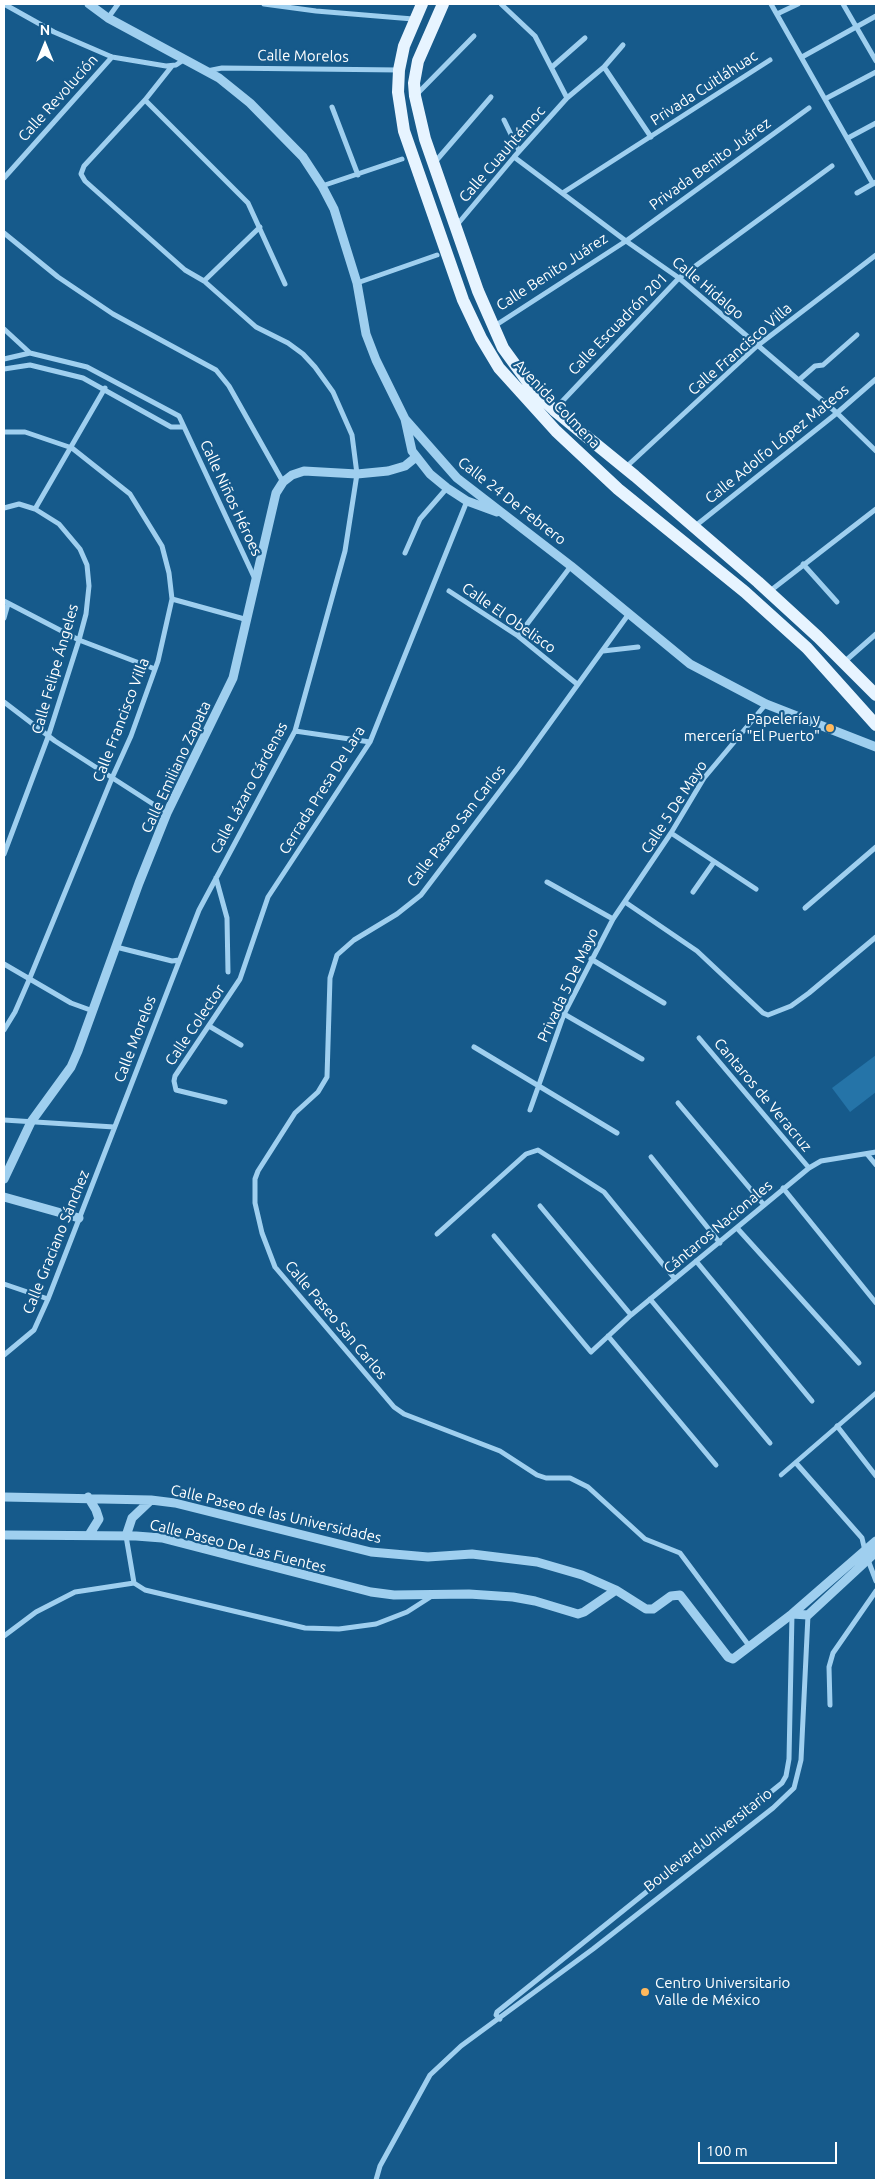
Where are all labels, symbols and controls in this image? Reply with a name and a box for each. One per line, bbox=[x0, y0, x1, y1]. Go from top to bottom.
north arrow bbox=[20, 20, 70, 70]
text: N bbox=[40, 22, 50, 38]
street label: Calle Morelos bbox=[257, 46, 349, 66]
street label: Privada Cuitláhuac bbox=[647, 47, 761, 129]
street label: Calle Revolución bbox=[14, 51, 102, 145]
street label: Calle Cuauhtémoc bbox=[455, 102, 549, 206]
street label: Privada Benito Juárez bbox=[646, 114, 774, 214]
street label: Calle Benito Juárez bbox=[493, 229, 611, 315]
street label: Calle Hidalgo bbox=[668, 253, 748, 323]
street label: Calle Escuadrón 201 bbox=[565, 269, 671, 379]
street label: Calle Francisco Villa bbox=[684, 299, 796, 399]
street label: Avenida Colmena bbox=[510, 356, 604, 452]
street label: Calle Adolfo López Mateos bbox=[702, 380, 852, 508]
street label: Calle Niños Héroes bbox=[196, 437, 266, 559]
street label: Calle 24 De Febrero bbox=[454, 453, 570, 549]
street label: Calle El Obelisco bbox=[458, 579, 560, 657]
street label: Calle Felipe Ángeles bbox=[28, 602, 82, 736]
street label: Calle Francisco Villa bbox=[89, 655, 153, 785]
street label: Calle Emiliano Zapata bbox=[137, 698, 215, 836]
place label: Papelería y mercería "El Puerto" bbox=[684, 710, 820, 745]
street label: Calle Lázaro Cárdenas bbox=[207, 719, 291, 857]
street label: Cerrada Presa De Lara bbox=[275, 722, 369, 858]
marker: Papelería y mercería "El Puerto" bbox=[824, 722, 836, 734]
street label: Calle 5 De Mayo bbox=[637, 757, 711, 857]
street label: Calle Paseo San Carlos bbox=[403, 762, 509, 890]
street label: Privada 5 De Mayo bbox=[534, 925, 602, 1045]
street label: Calle Colector bbox=[161, 981, 229, 1069]
street label: Calle Morelos bbox=[110, 993, 160, 1085]
street label: Cantaros de Veracruz bbox=[710, 1035, 816, 1155]
street label: Calle Graciano Sánchez bbox=[19, 1167, 93, 1317]
street label: Cántaros Nacionales bbox=[660, 1176, 776, 1278]
street label: Calle Paseo San Carlos bbox=[281, 1257, 391, 1383]
street label: Calle Paseo de las Universidades bbox=[169, 1481, 383, 1547]
street label: Calle Paseo De Las Fuentes bbox=[148, 1515, 328, 1577]
street label: Boulevard Universitario bbox=[640, 1784, 776, 1896]
place label: Centro Universitario Valle de México bbox=[655, 1974, 790, 2009]
marker: Centro Universitario Valle de México bbox=[639, 1986, 651, 1998]
scale bar bbox=[700, 2132, 839, 2164]
text: 100 m bbox=[706, 2142, 748, 2159]

